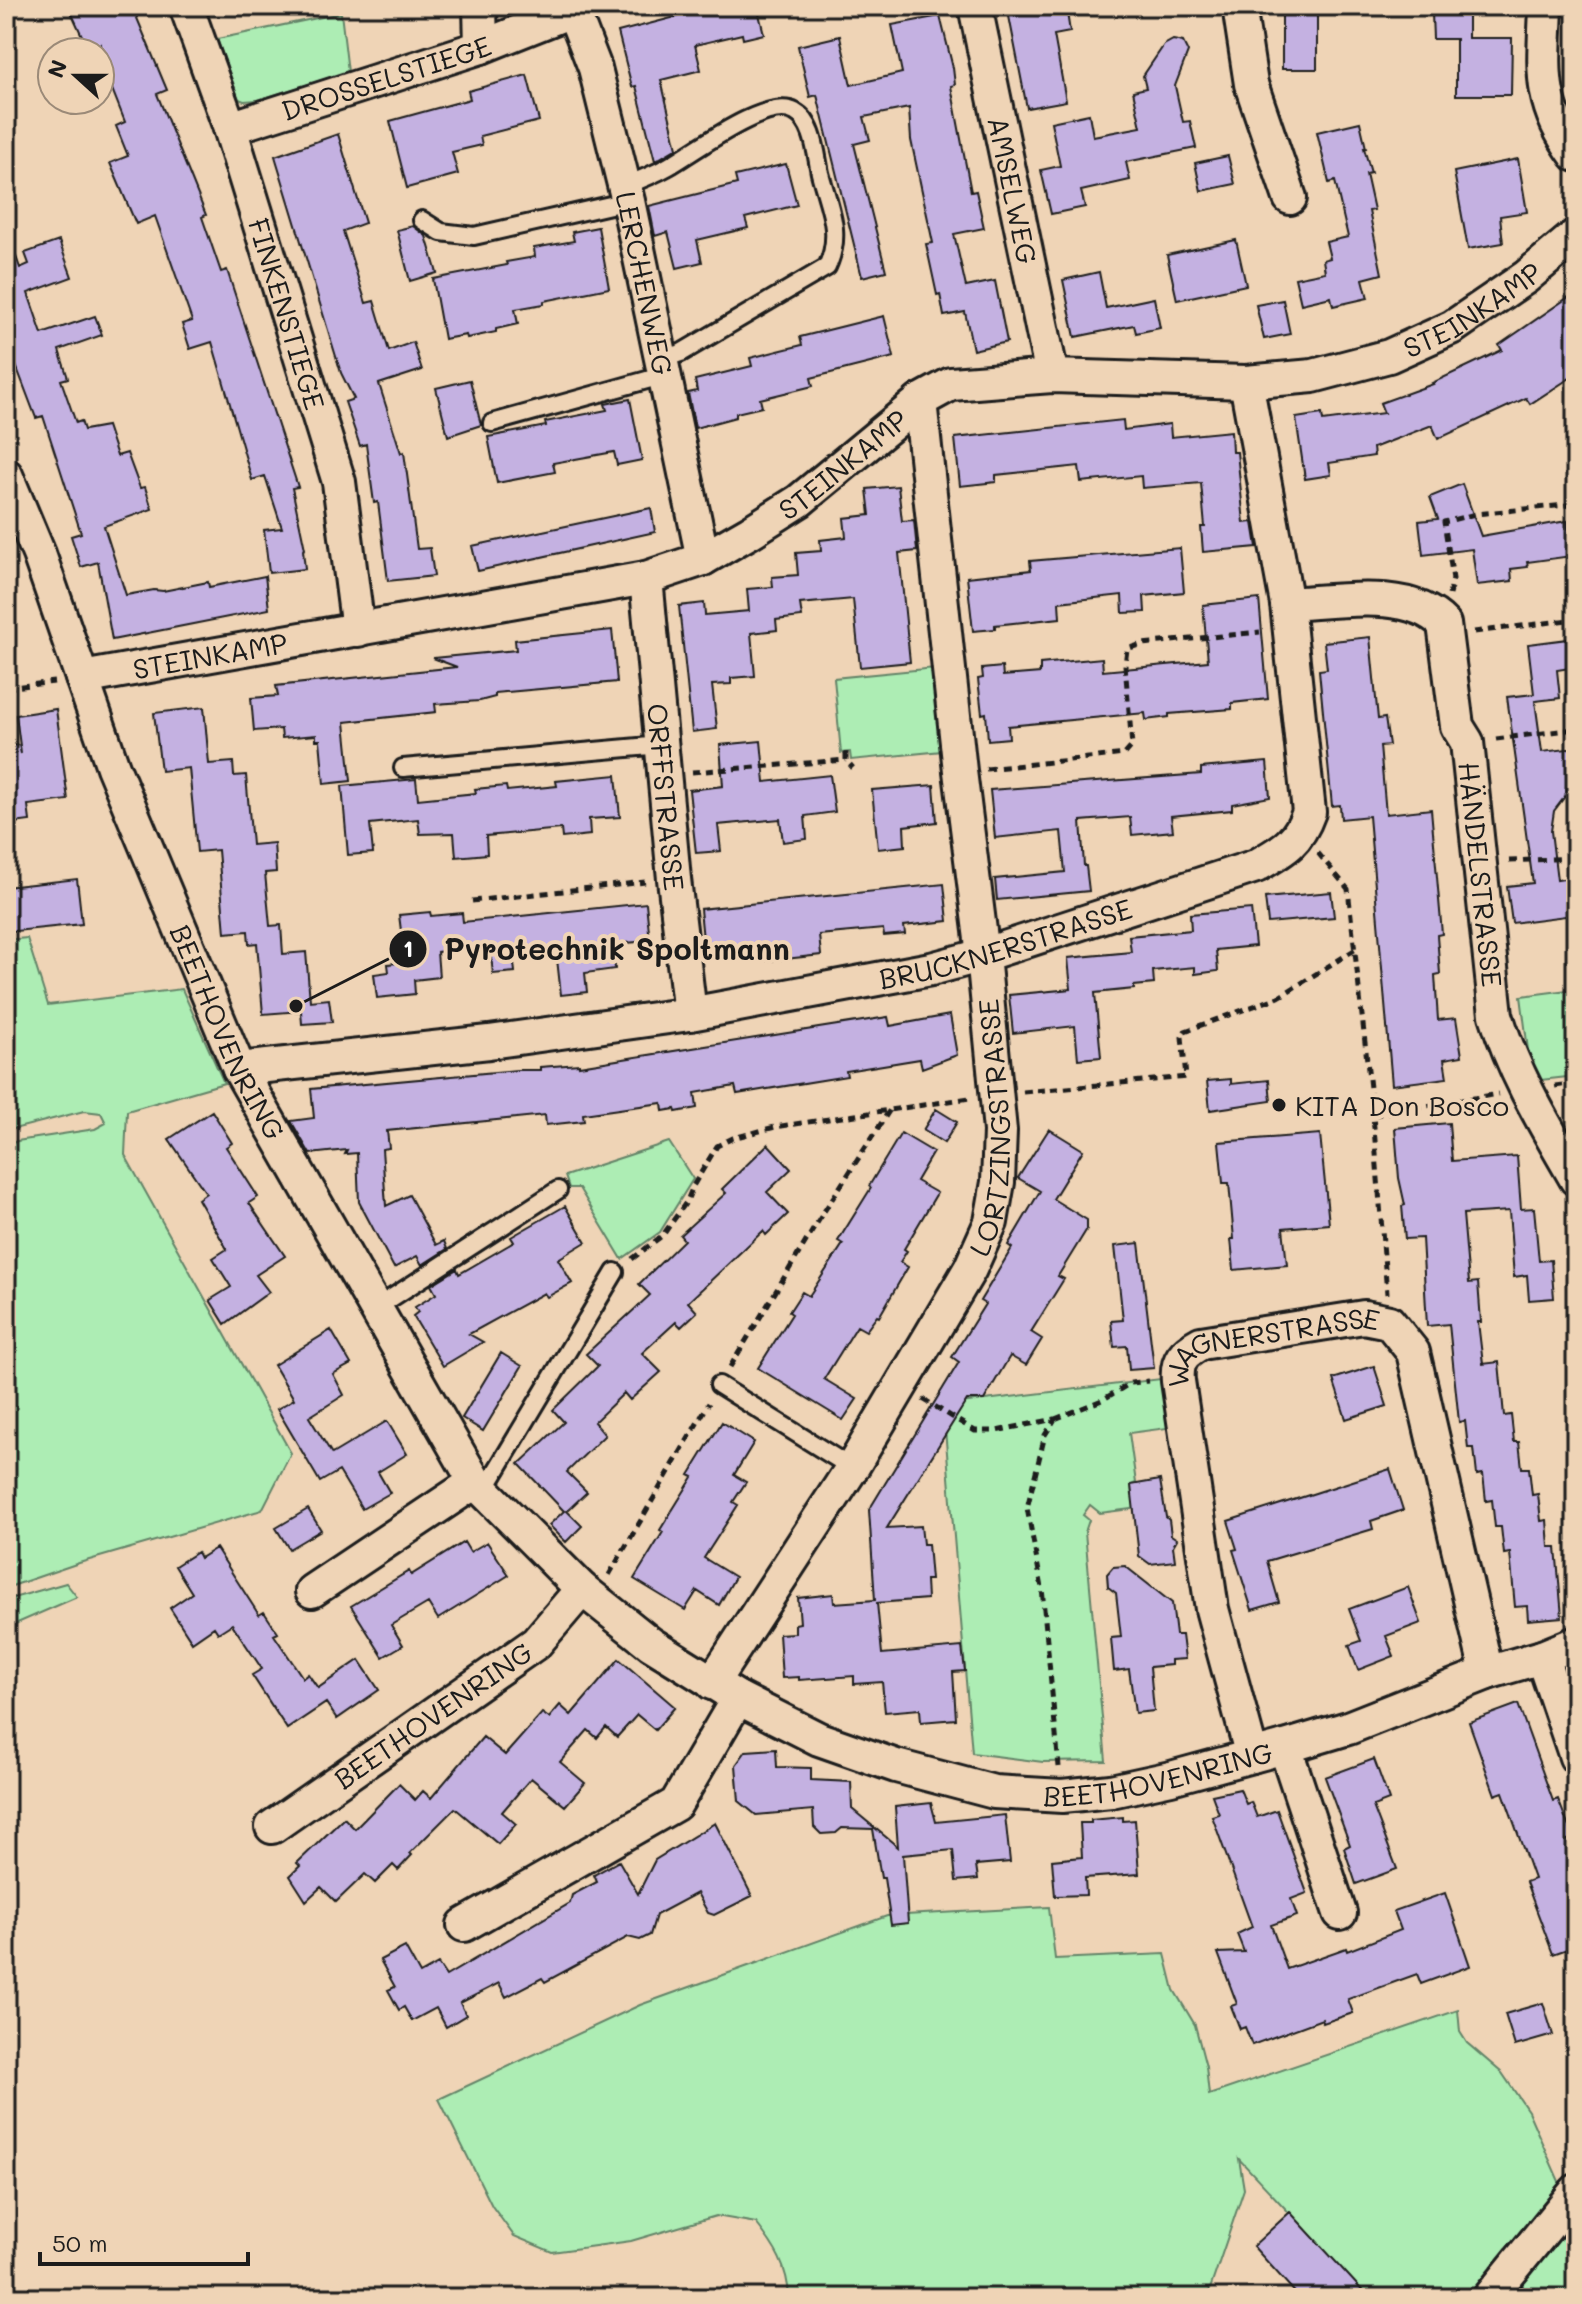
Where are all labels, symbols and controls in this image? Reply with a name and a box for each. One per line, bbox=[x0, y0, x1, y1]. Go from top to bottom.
street label: DROSSELSTIEGE bbox=[277, 27, 496, 128]
north arrow bbox=[36, 36, 116, 116]
text: N bbox=[40, 56, 73, 82]
street label: AMSELWEG bbox=[980, 113, 1046, 267]
street label: LERCHENWEG bbox=[608, 187, 682, 378]
street label: FINKENSTIEGE bbox=[241, 213, 334, 414]
street label: STEINKAMP bbox=[1397, 254, 1549, 365]
street label: STEINKAMP bbox=[771, 401, 915, 528]
street label: STEINKAMP bbox=[130, 624, 290, 687]
street label: ORFFSTRASSE bbox=[640, 702, 693, 893]
street label: HÄNDELSTRASSE bbox=[1451, 760, 1511, 989]
street label: BRUCKNERSTRASSE bbox=[876, 890, 1137, 996]
street label: BEETHOVENRING bbox=[163, 919, 294, 1146]
callout: Pyrotechnik Spoltmann bbox=[388, 922, 806, 976]
text: Pyrotechnik Spoltmann bbox=[444, 928, 790, 968]
text: 1 bbox=[403, 932, 413, 963]
street label: LORTZINGSTRASSE bbox=[960, 997, 1018, 1261]
place label: KITA Don Bosco bbox=[1295, 1087, 1509, 1123]
marker: KITA Don Bosco bbox=[1270, 1096, 1288, 1114]
street label: WAGNERSTRASSE bbox=[1160, 1299, 1383, 1388]
street label: BEETHOVENRING bbox=[327, 1633, 539, 1796]
street label: BEETHOVENRING bbox=[1042, 1733, 1276, 1814]
scale bar bbox=[40, 2216, 248, 2266]
text: 50 m bbox=[52, 2227, 108, 2258]

